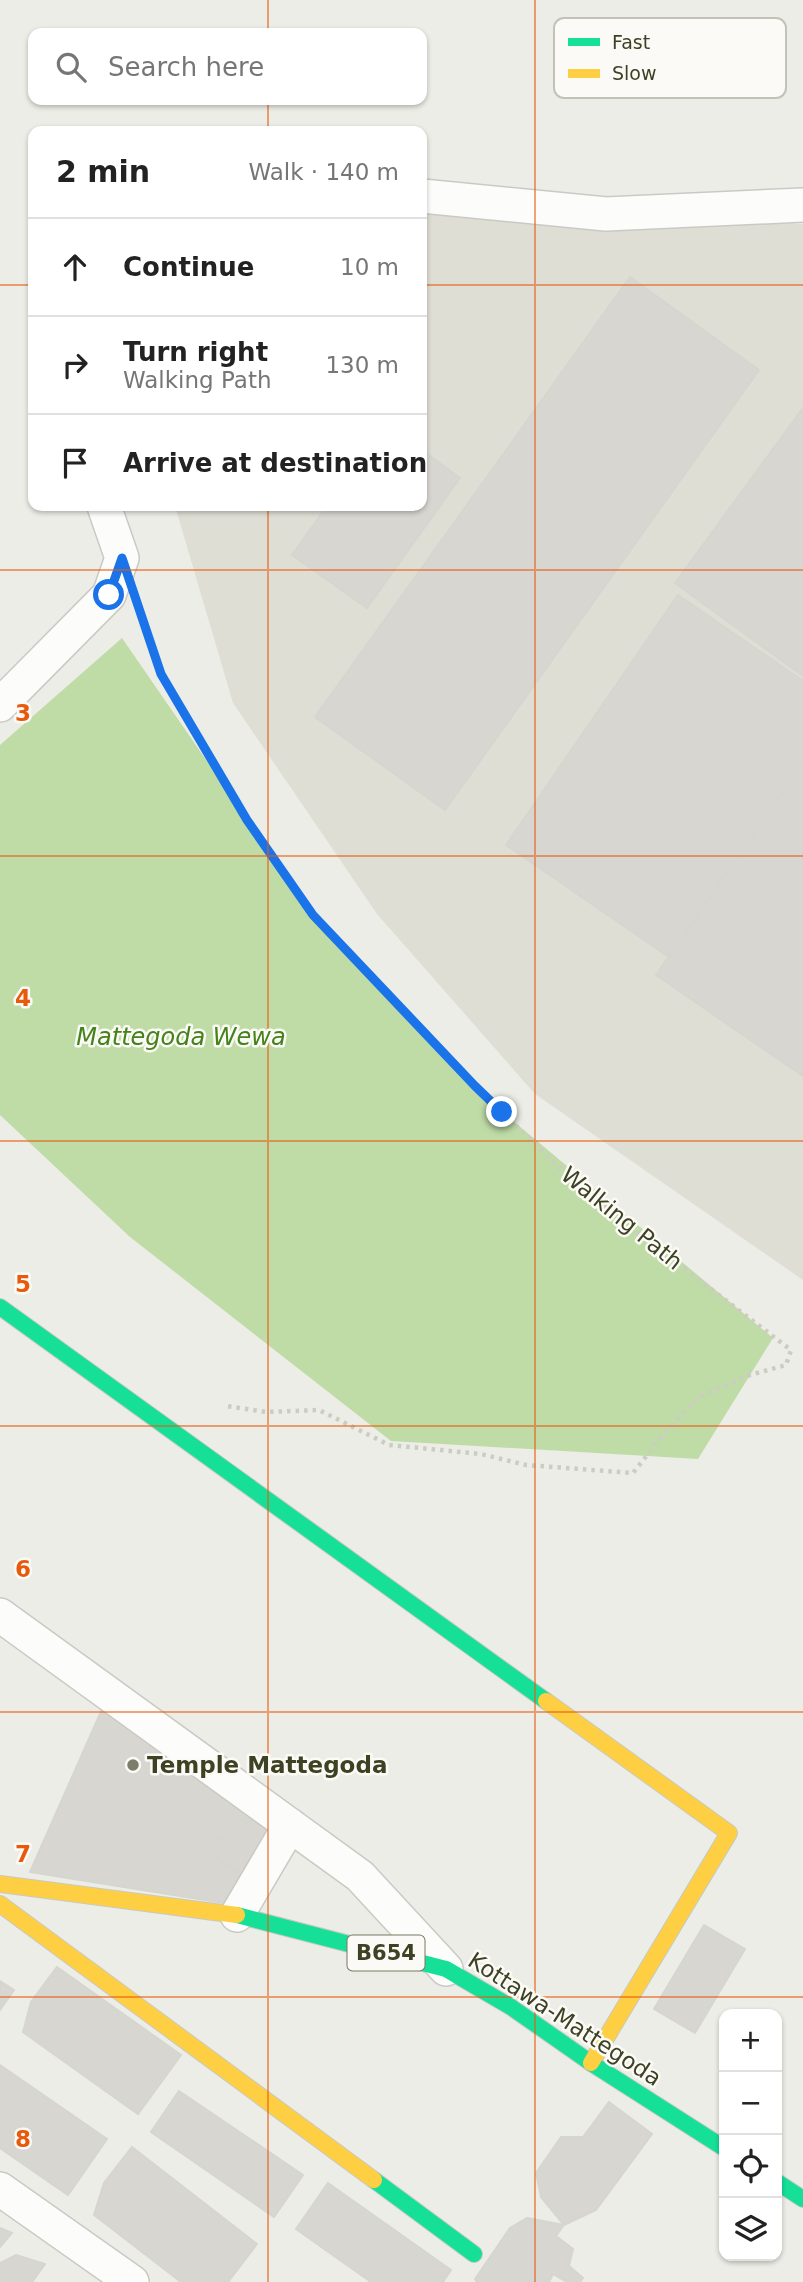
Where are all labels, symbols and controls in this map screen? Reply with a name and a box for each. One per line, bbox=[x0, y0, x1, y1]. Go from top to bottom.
legend bbox=[554, 18, 786, 98]
search box bbox=[28, 28, 427, 105]
text: Fast bbox=[612, 31, 650, 53]
icon: search bbox=[52, 48, 90, 86]
text: Search here bbox=[108, 52, 264, 82]
text: Slow bbox=[612, 62, 657, 84]
text: 2 min bbox=[56, 154, 150, 189]
text: Walk · 140 m bbox=[248, 159, 399, 185]
icon: ahead bbox=[56, 248, 94, 286]
text: Continue bbox=[123, 252, 254, 282]
text: 10 m bbox=[340, 254, 399, 280]
text: Turn right bbox=[123, 337, 268, 367]
icon: right bbox=[56, 346, 94, 384]
text: 130 m bbox=[325, 352, 399, 378]
text: Walking Path bbox=[123, 367, 271, 393]
icon: arrive bbox=[56, 444, 94, 482]
text: Arrive at destination bbox=[123, 448, 427, 478]
route start bbox=[93, 579, 124, 610]
text: 3 bbox=[15, 700, 31, 726]
text: 4 bbox=[15, 985, 31, 1011]
water label: Mattegoda Wewa bbox=[76, 1023, 286, 1051]
route end bbox=[486, 1096, 517, 1127]
street label: Walking Path bbox=[556, 1161, 688, 1275]
text: 5 bbox=[15, 1271, 31, 1297]
text: 6 bbox=[15, 1556, 31, 1582]
place label: Temple Mattegoda bbox=[147, 1752, 387, 1778]
marker: Temple Mattegoda bbox=[125, 1757, 141, 1773]
text: 7 bbox=[15, 1841, 31, 1867]
road number: B654 bbox=[348, 1936, 424, 1970]
street label: Kottawa-Mattegoda bbox=[464, 1947, 666, 2091]
map controls bbox=[719, 2009, 782, 2261]
button: + bbox=[719, 2009, 782, 2072]
button: − bbox=[719, 2072, 782, 2135]
text: 8 bbox=[15, 2126, 31, 2152]
button: locate bbox=[719, 2135, 782, 2198]
button: layers bbox=[719, 2198, 782, 2261]

